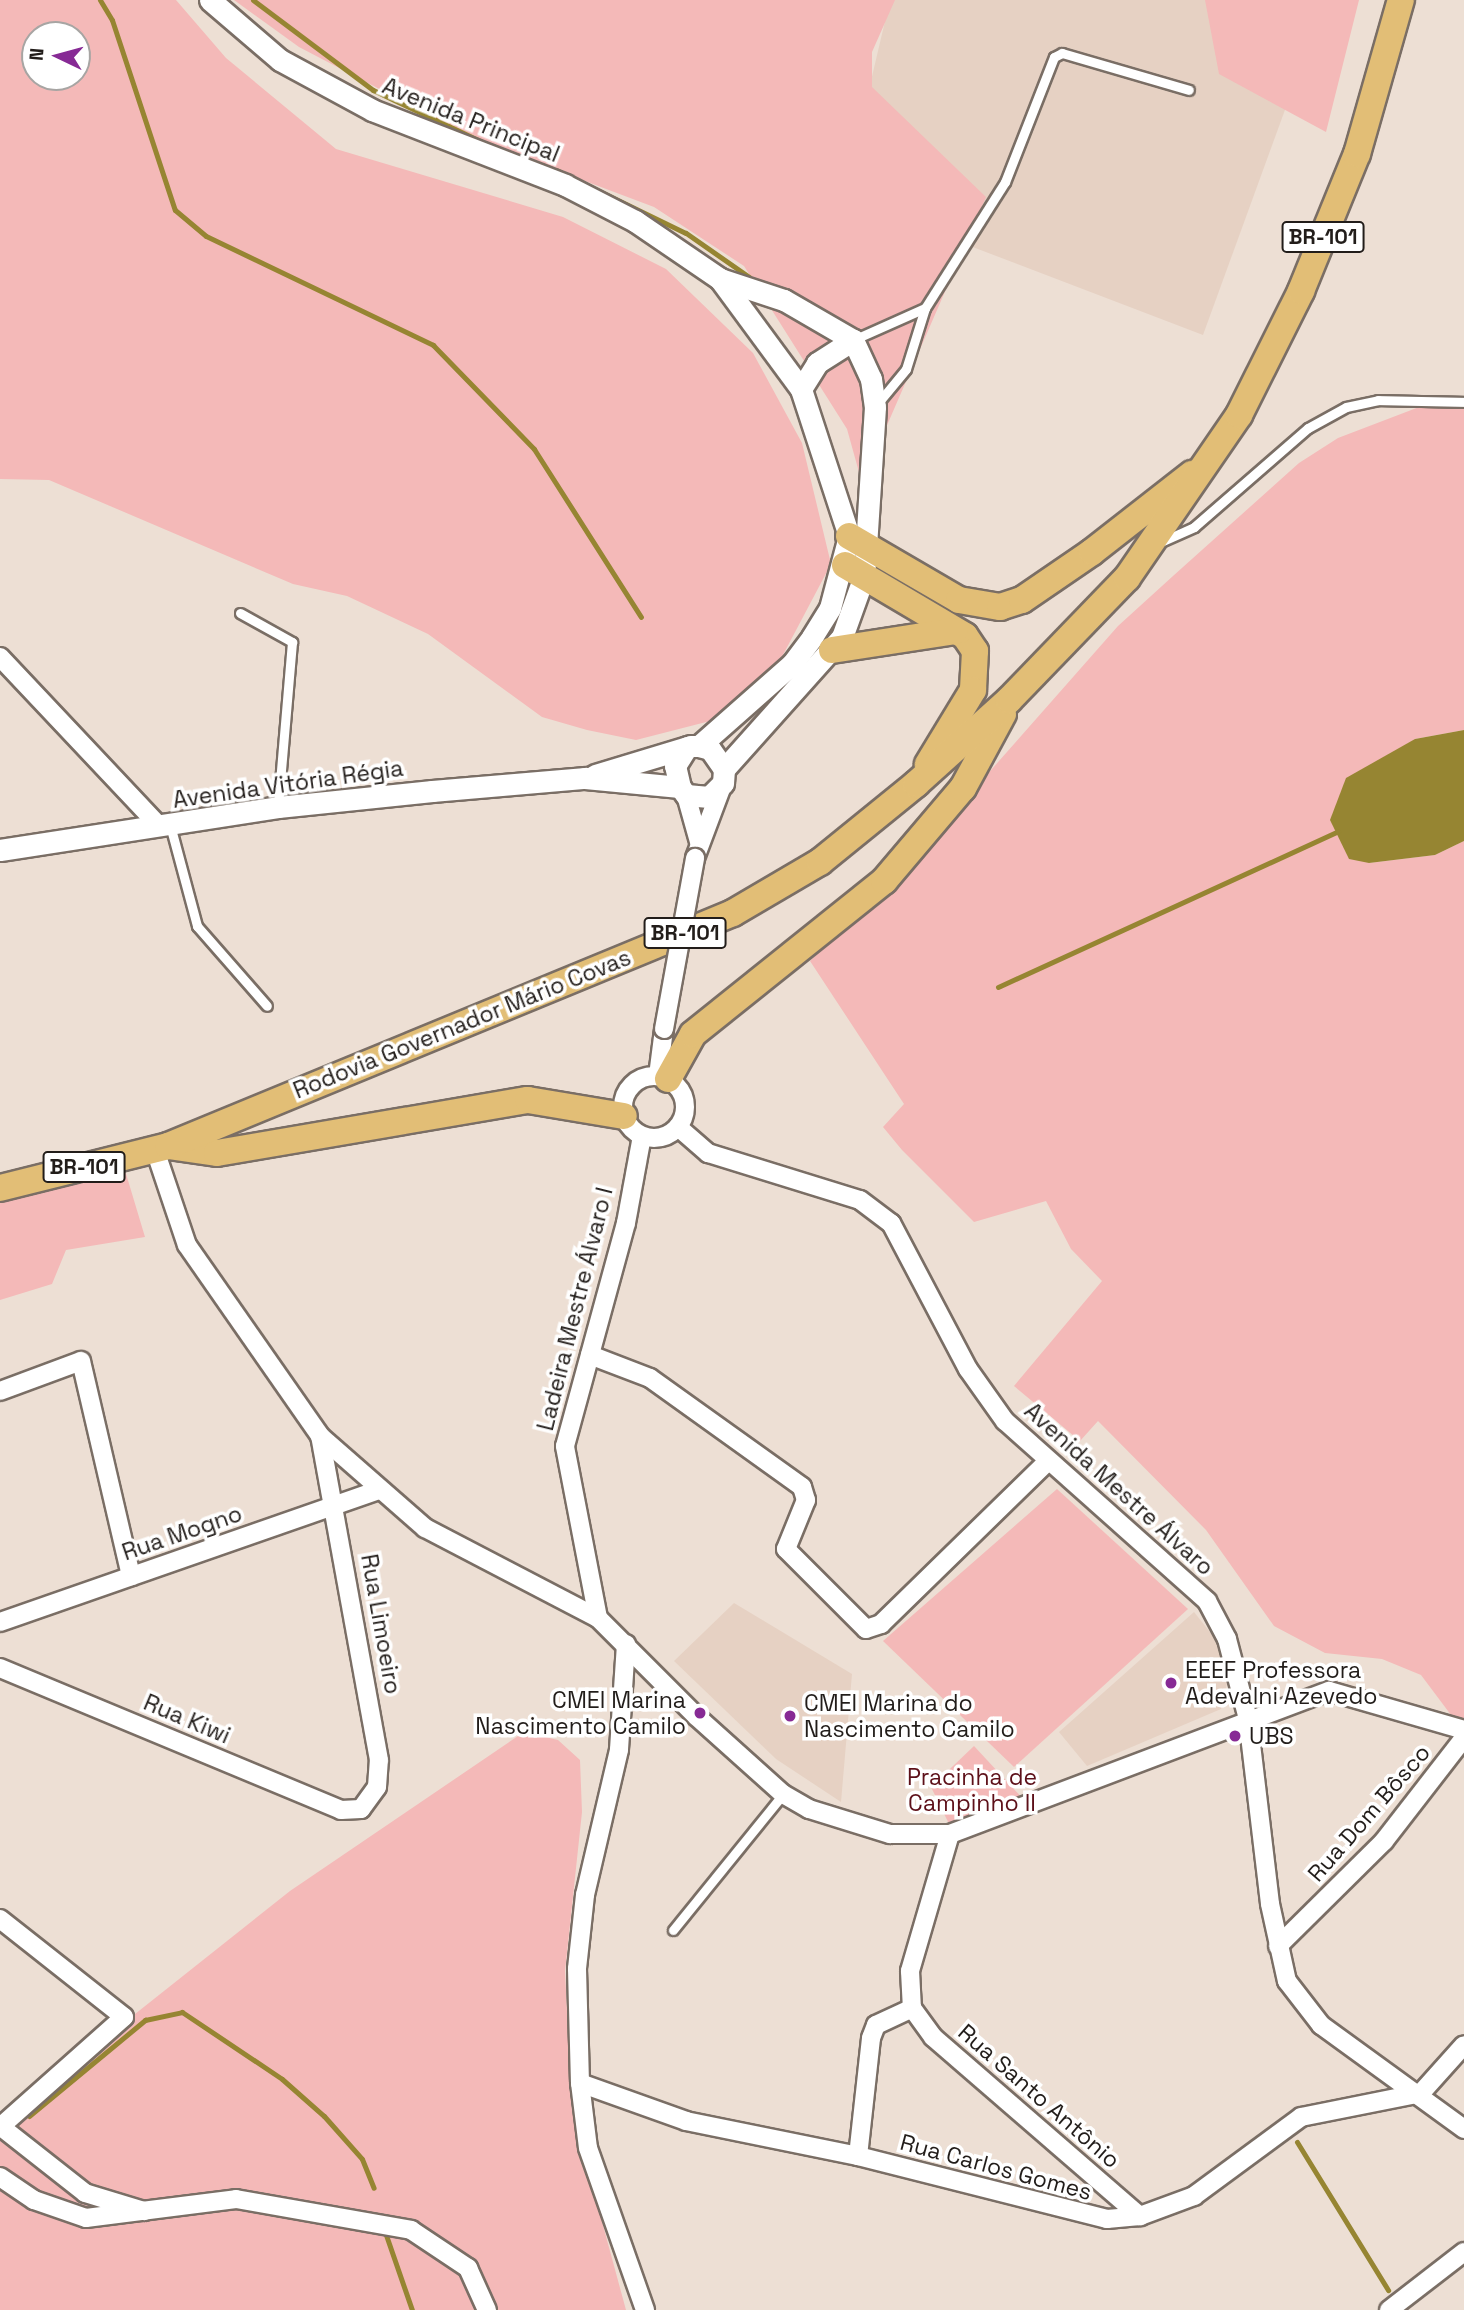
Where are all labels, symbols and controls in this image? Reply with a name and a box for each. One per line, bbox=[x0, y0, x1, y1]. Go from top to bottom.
north arrow bbox=[21, 21, 91, 91]
text: N bbox=[24, 47, 50, 62]
street label: Avenida Principal bbox=[378, 72, 564, 168]
road number: BR-101 bbox=[1281, 219, 1365, 254]
street label: Avenida Vitória Régia bbox=[171, 754, 405, 814]
road number: BR-101 bbox=[643, 916, 727, 950]
street label: Rodovia Governador Mário Covas bbox=[289, 943, 635, 1105]
road number: BR-101 bbox=[42, 1150, 126, 1184]
street label: Ladeira Mestre Álvaro I bbox=[531, 1184, 619, 1434]
street label: Avenida Mestre Álvaro bbox=[1019, 1397, 1219, 1581]
street label: Rua Mogno bbox=[118, 1500, 246, 1566]
street label: Rua Limoeiro bbox=[355, 1552, 407, 1696]
place label: EEEF Professora Adevalni Azevedo bbox=[1185, 1656, 1378, 1710]
marker: EEEF Professora Adevalni Azevedo bbox=[1163, 1675, 1179, 1691]
place label: CMEI Marina Nascimento Camilo bbox=[475, 1686, 686, 1740]
street label: Rua Kiwi bbox=[140, 1688, 234, 1750]
place label: CMEI Marina do Nascimento Camilo bbox=[804, 1689, 1015, 1743]
marker: CMEI Marina Nascimento Camilo bbox=[692, 1705, 708, 1721]
marker: CMEI Marina do Nascimento Camilo bbox=[782, 1708, 798, 1724]
place label: UBS bbox=[1249, 1722, 1294, 1750]
marker: UBS bbox=[1227, 1728, 1243, 1744]
street label: Rua Dom Bôsco bbox=[1302, 1739, 1436, 1887]
park label: Pracinha de Campinho II bbox=[907, 1763, 1037, 1817]
street label: Rua Santo Antônio bbox=[952, 2018, 1126, 2174]
street label: Rua Carlos Gomes bbox=[897, 2128, 1095, 2206]

